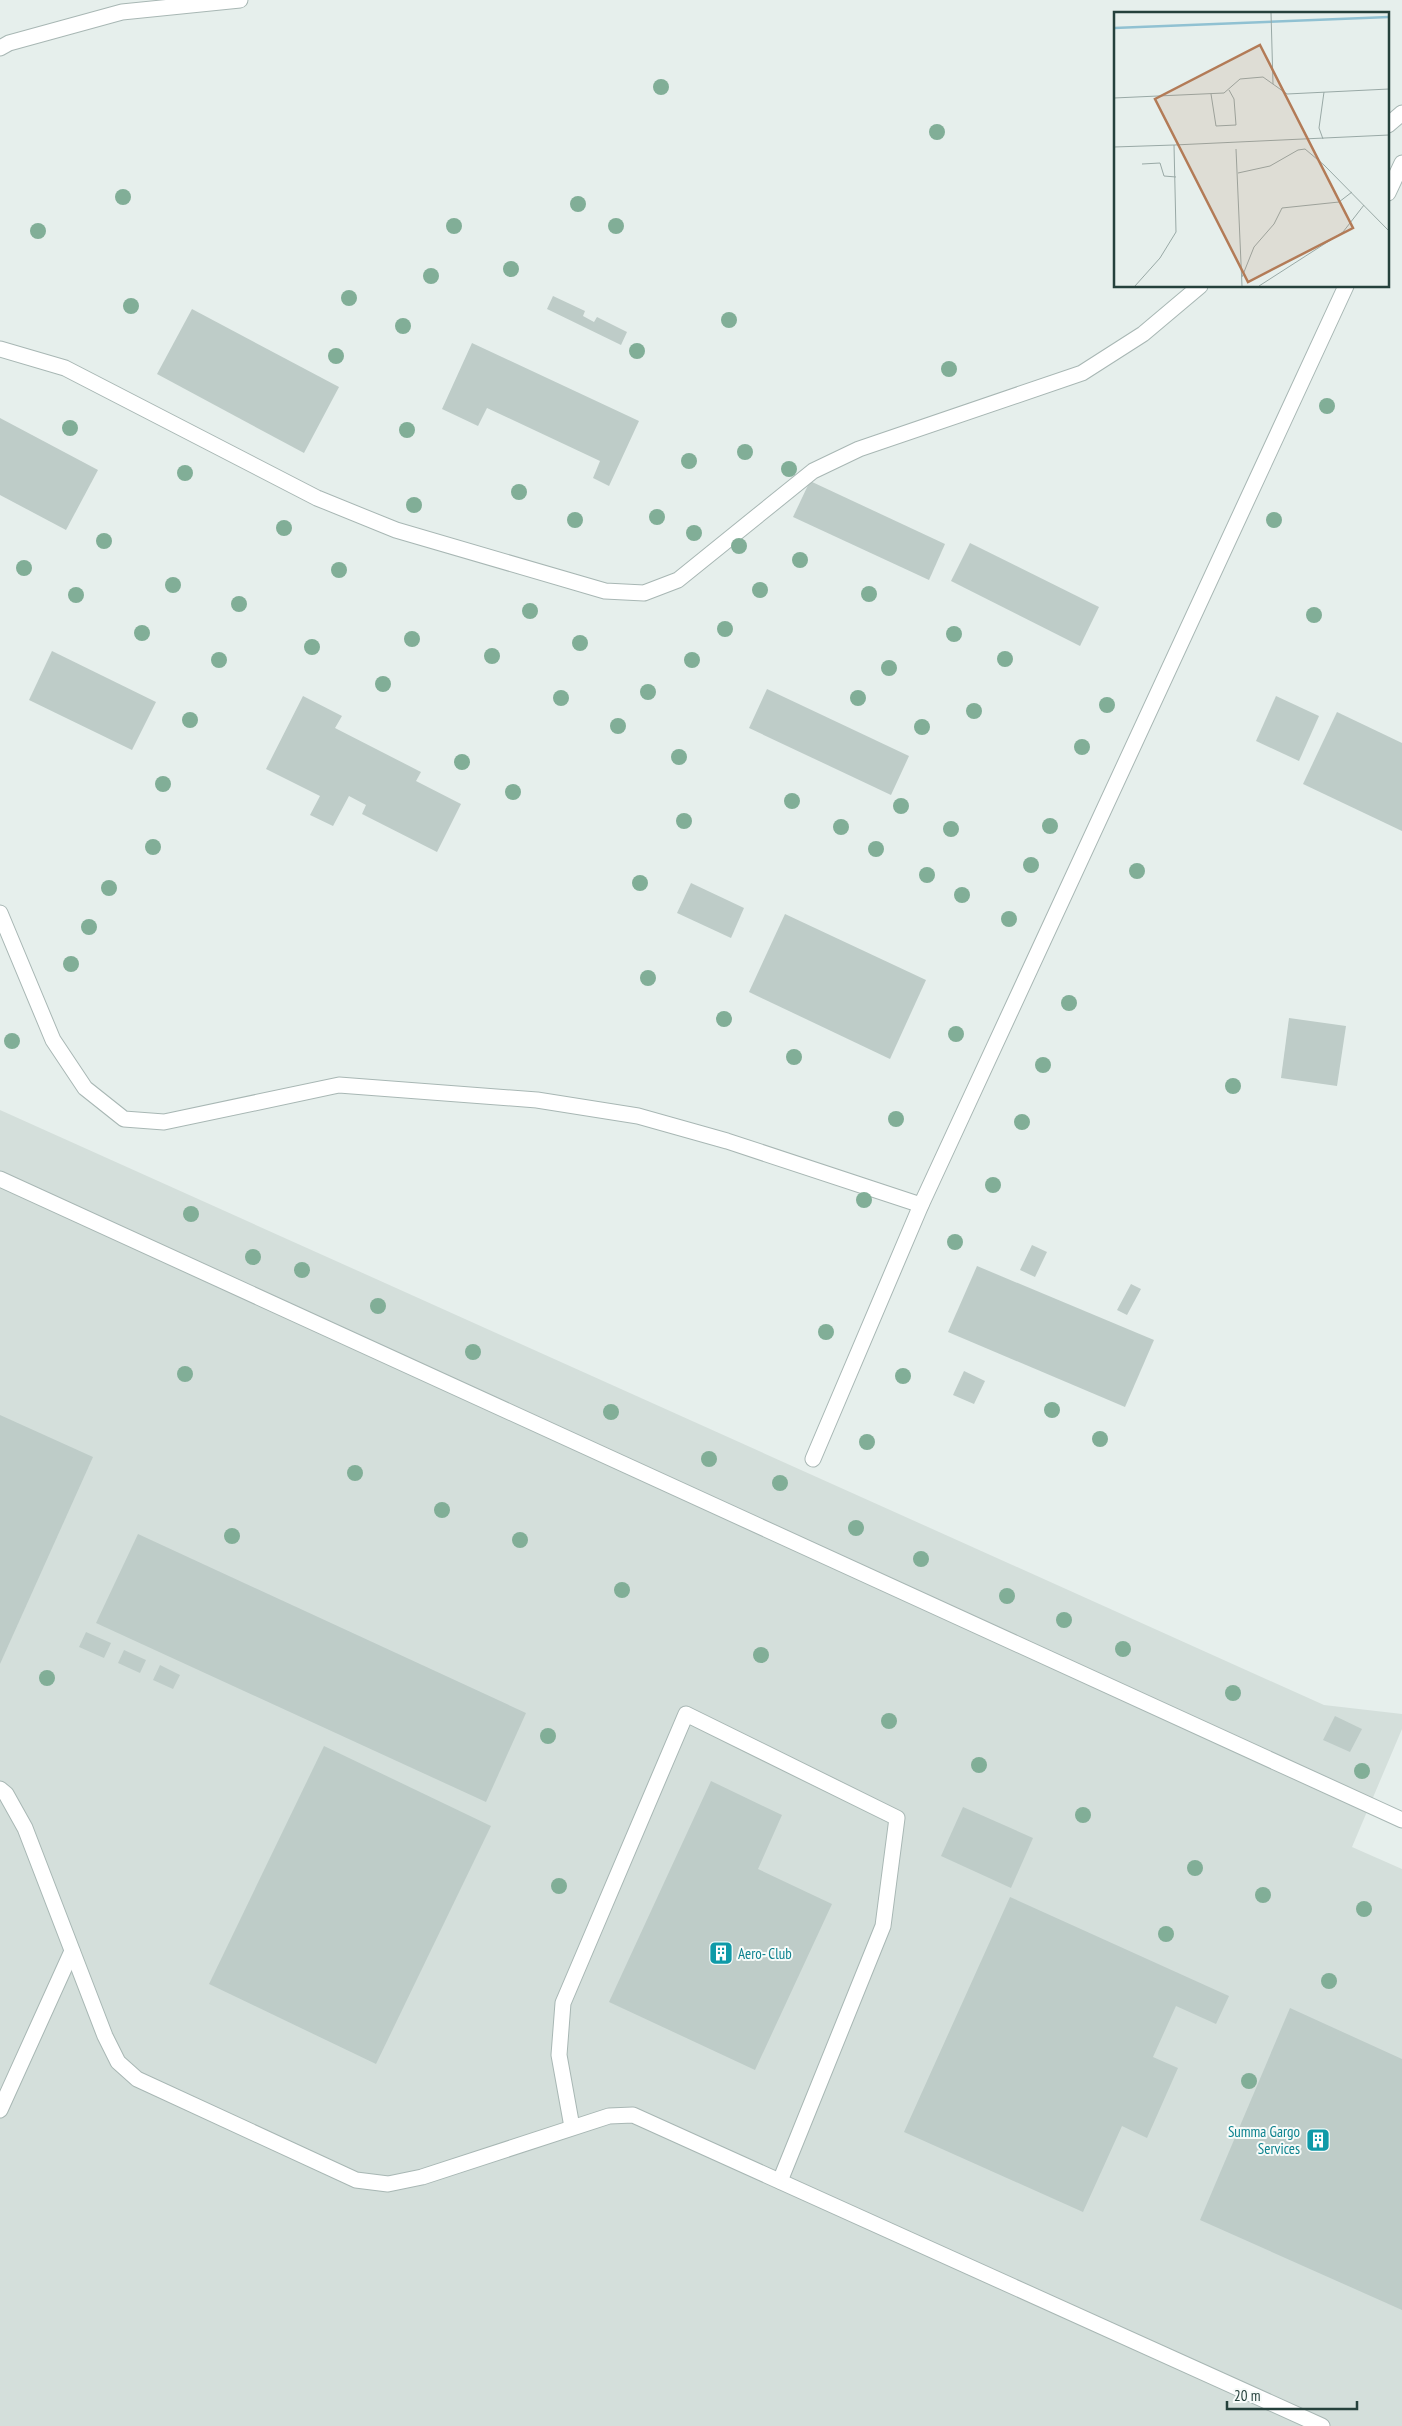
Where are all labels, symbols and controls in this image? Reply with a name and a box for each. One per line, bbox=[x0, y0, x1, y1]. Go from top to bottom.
inset map bbox=[1114, 12, 1390, 288]
building icon: Aero- Club bbox=[708, 1940, 734, 1966]
place label: Aero- Club bbox=[738, 1944, 792, 1963]
place label: Summa Gargo Services bbox=[1228, 2122, 1300, 2158]
building icon: Summa Gargo Services bbox=[1305, 2127, 1331, 2153]
scale bar bbox=[1227, 2378, 1357, 2410]
text: 20 m bbox=[1234, 2386, 1260, 2405]

